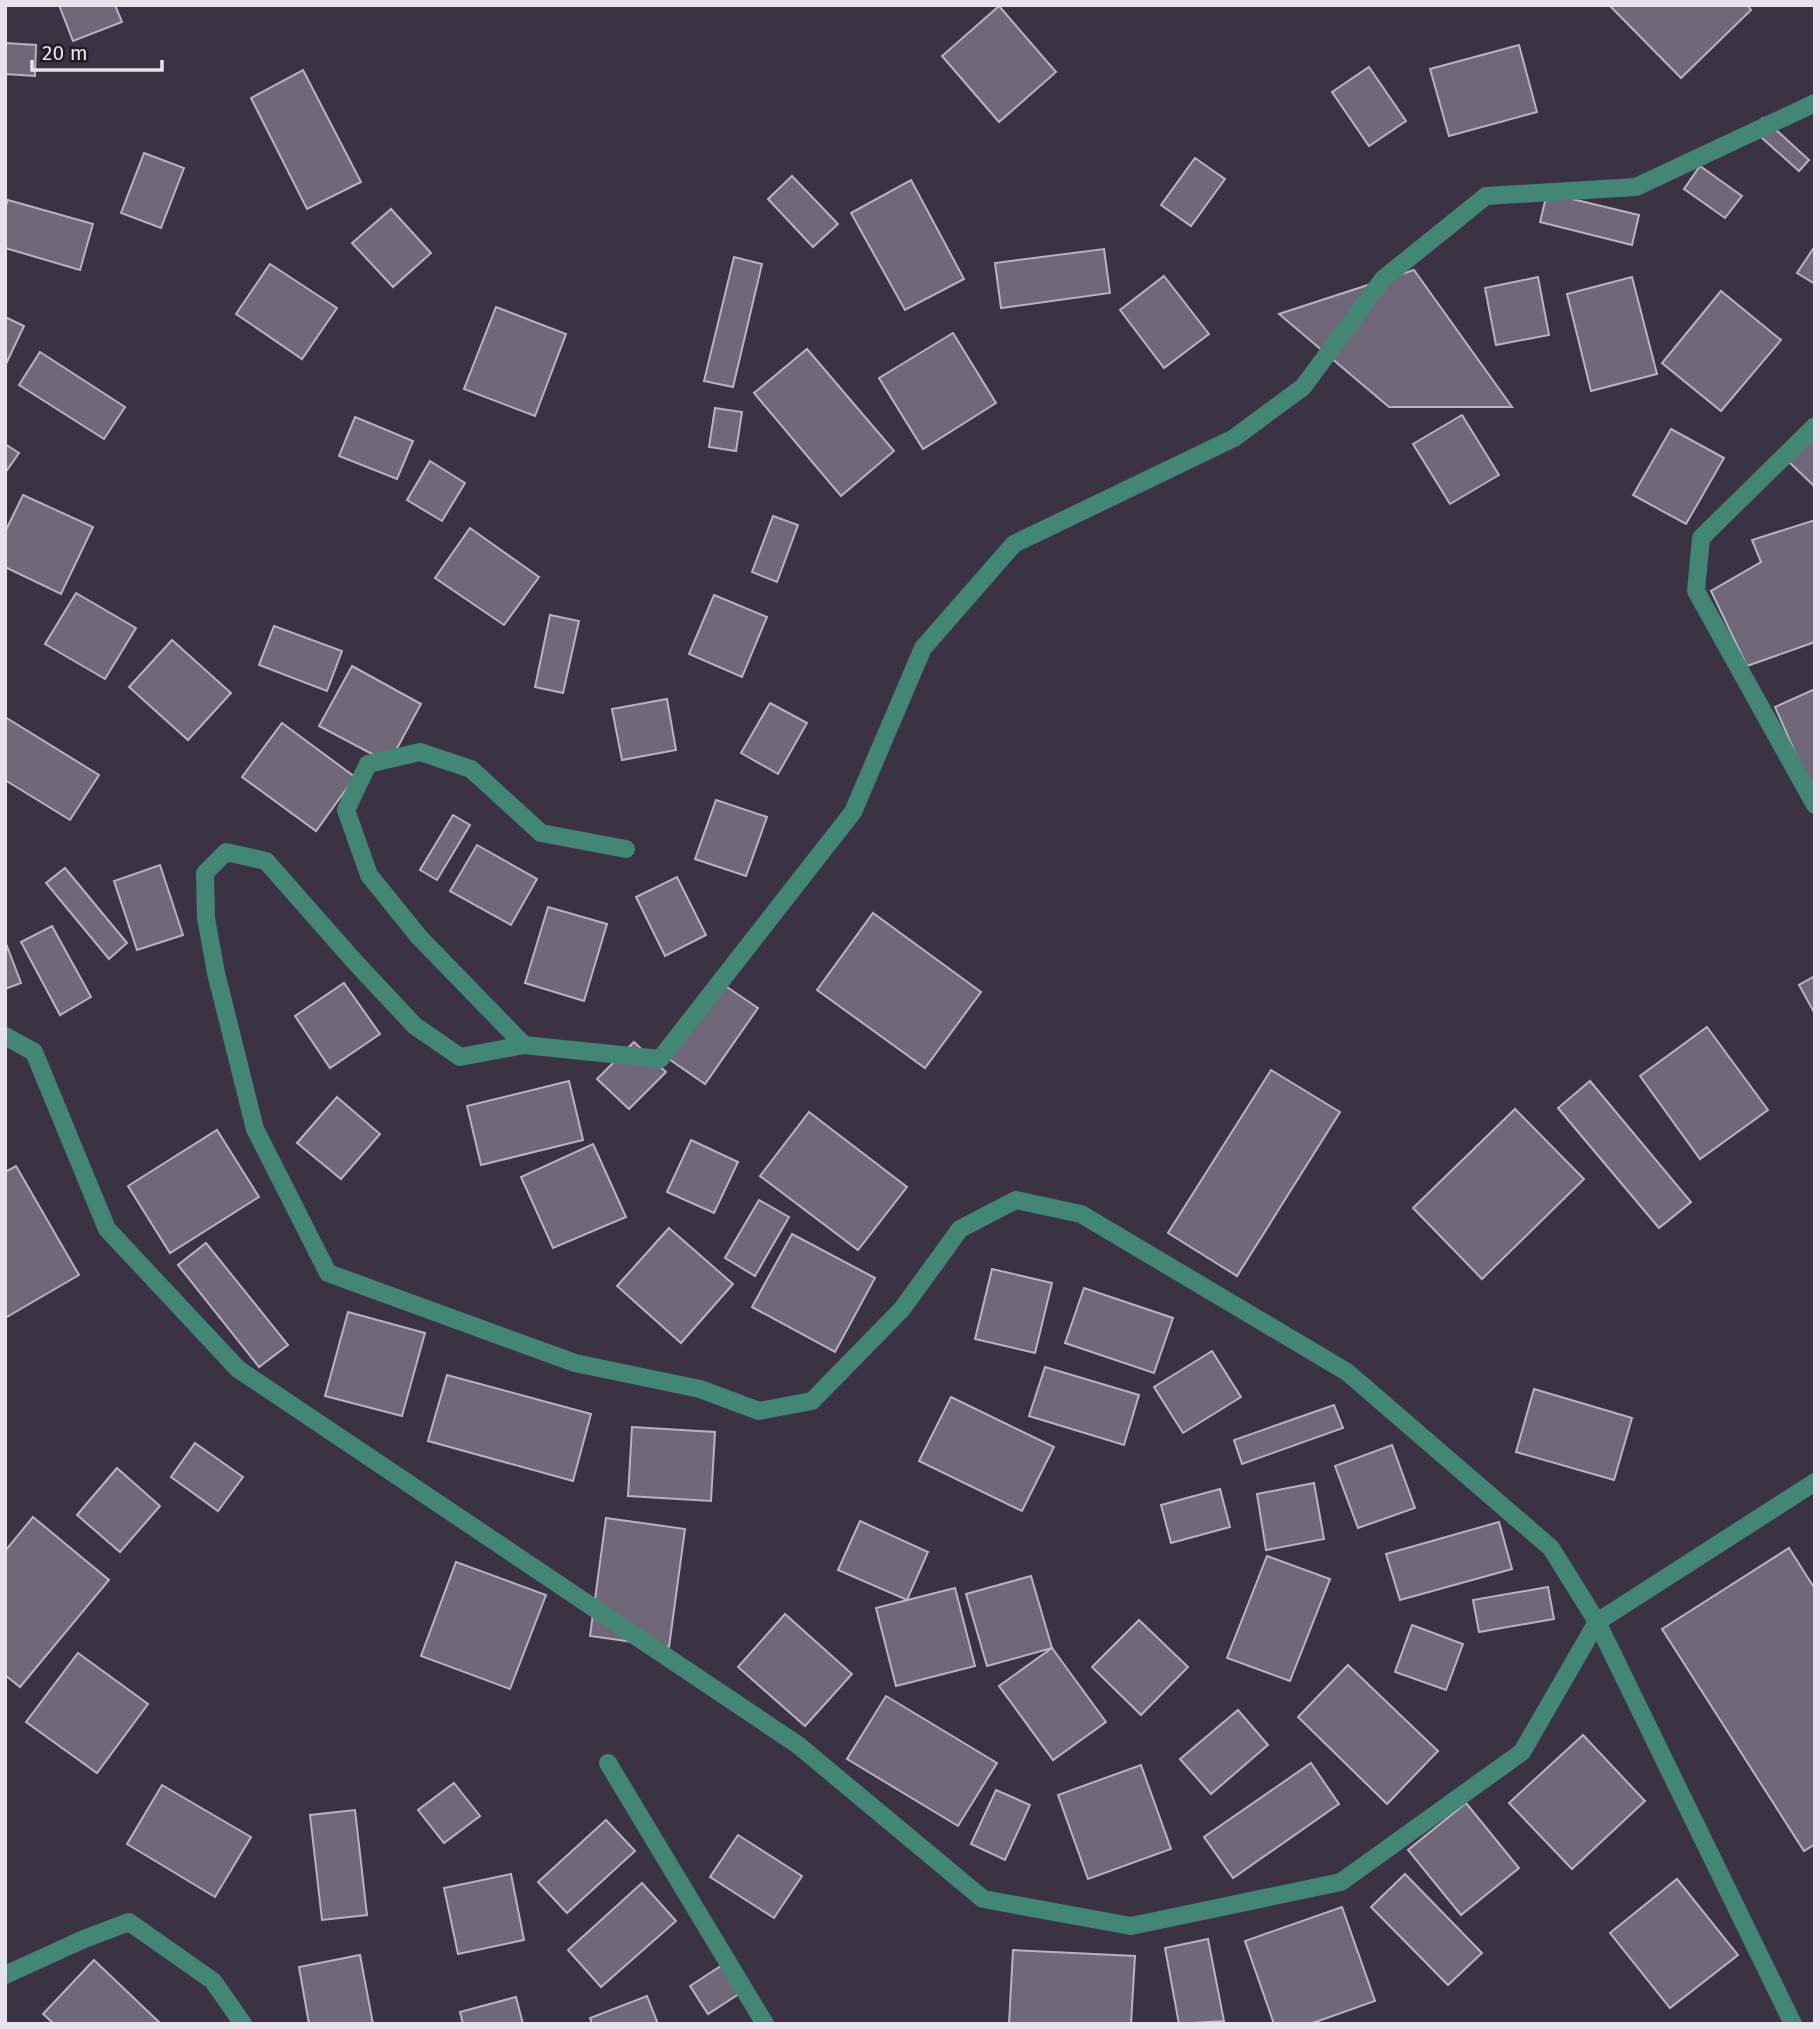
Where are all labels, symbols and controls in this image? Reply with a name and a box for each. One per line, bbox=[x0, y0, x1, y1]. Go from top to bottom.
scale bar bbox=[32, 28, 161, 72]
text: 20 m bbox=[42, 40, 88, 66]

